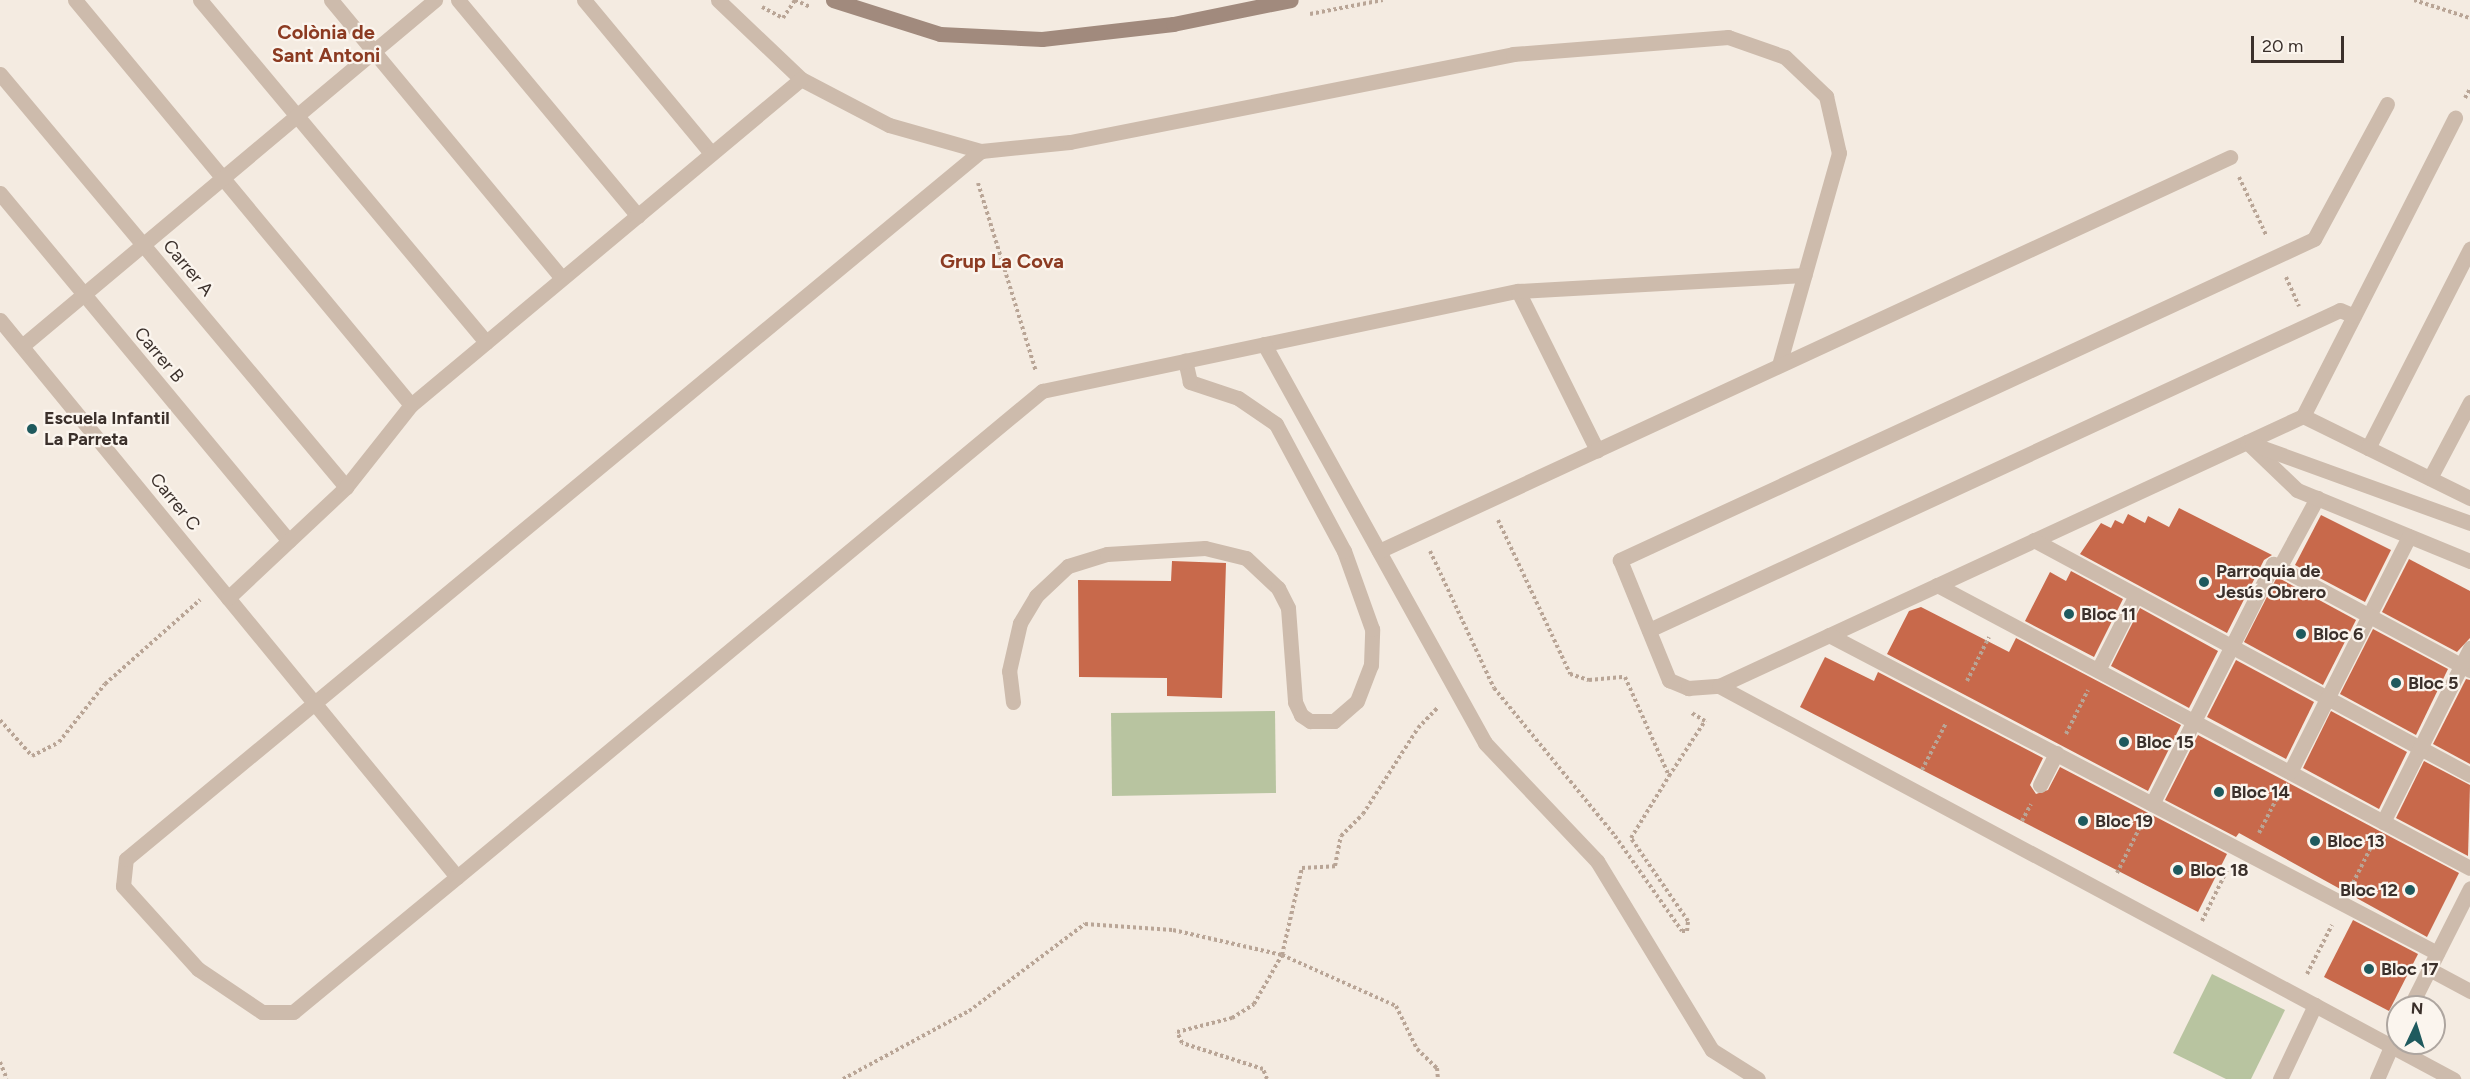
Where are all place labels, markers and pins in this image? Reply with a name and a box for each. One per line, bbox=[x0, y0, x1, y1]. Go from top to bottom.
place label: Escuela Infantil La Parreta bbox=[44, 408, 170, 450]
marker: Escuela Infantil La Parreta bbox=[25, 422, 39, 436]
place label: Parroquia de Jesús Obrero bbox=[2216, 561, 2326, 604]
marker: Parroquia de Jesús Obrero bbox=[2197, 575, 2211, 589]
place label: Bloc 11 bbox=[2081, 603, 2136, 625]
marker: Bloc 11 bbox=[2062, 607, 2076, 621]
place label: Bloc 6 bbox=[2313, 623, 2363, 645]
marker: Bloc 6 bbox=[2294, 627, 2308, 641]
place label: Bloc 5 bbox=[2408, 672, 2458, 694]
marker: Bloc 5 bbox=[2389, 676, 2403, 690]
place label: Bloc 15 bbox=[2136, 731, 2194, 753]
marker: Bloc 15 bbox=[2117, 735, 2131, 749]
place label: Bloc 14 bbox=[2231, 781, 2290, 803]
marker: Bloc 14 bbox=[2212, 785, 2226, 799]
place label: Bloc 19 bbox=[2095, 810, 2153, 832]
marker: Bloc 19 bbox=[2076, 814, 2090, 828]
place label: Bloc 13 bbox=[2327, 830, 2385, 852]
marker: Bloc 13 bbox=[2308, 834, 2322, 848]
place label: Bloc 18 bbox=[2190, 859, 2249, 881]
marker: Bloc 18 bbox=[2171, 863, 2185, 877]
place label: Bloc 12 bbox=[2340, 879, 2398, 901]
marker: Bloc 12 bbox=[2403, 883, 2417, 897]
place label: Bloc 17 bbox=[2381, 958, 2439, 980]
marker: Bloc 17 bbox=[2362, 962, 2376, 976]

